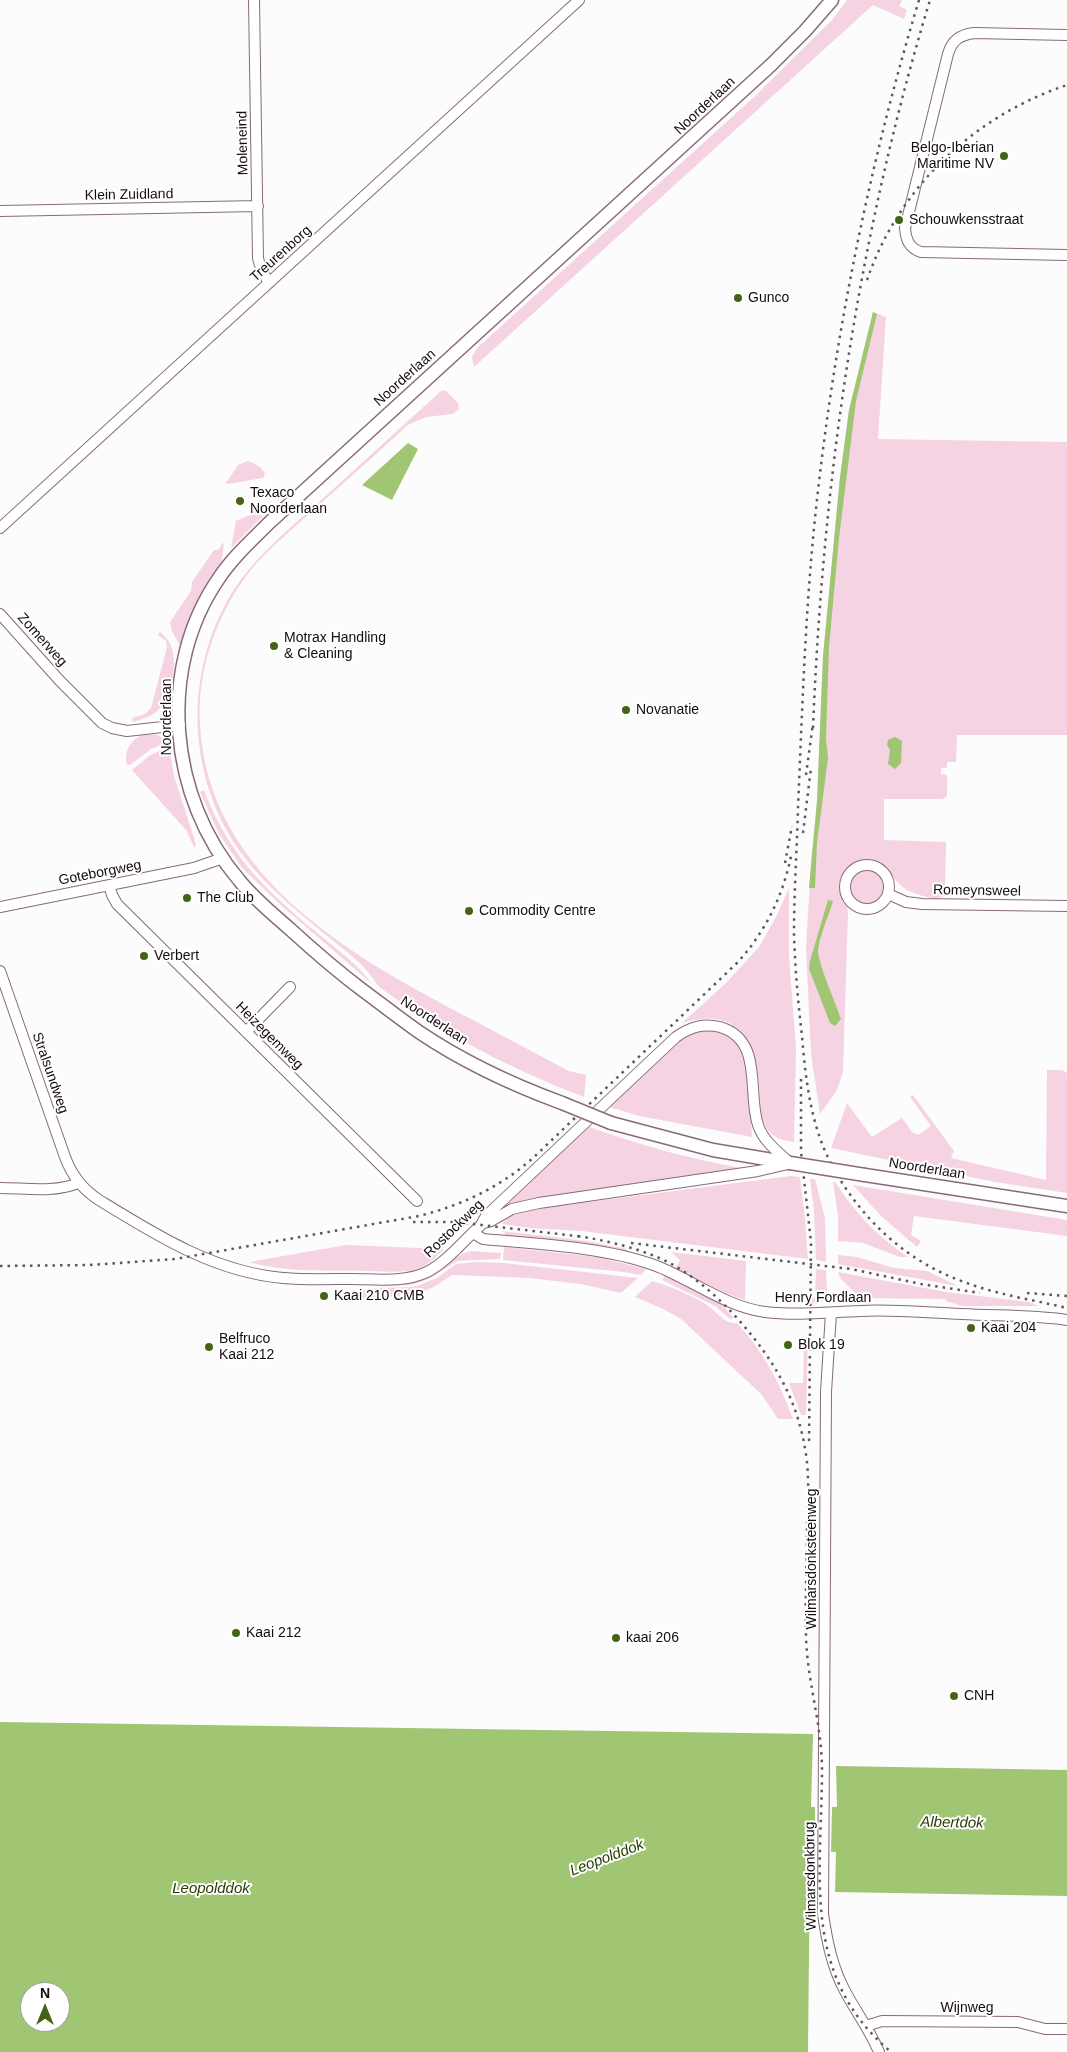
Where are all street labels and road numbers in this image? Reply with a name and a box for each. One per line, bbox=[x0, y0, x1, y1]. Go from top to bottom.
street label: Noorderlaan bbox=[671, 74, 739, 138]
street label: Moleneind bbox=[234, 111, 252, 175]
street label: Klein Zuidland bbox=[84, 186, 174, 204]
street label: Treurenborg bbox=[247, 222, 315, 286]
street label: Noorderlaan bbox=[371, 346, 439, 410]
street label: Zomerweg bbox=[14, 610, 70, 670]
street label: Noorderlaan bbox=[159, 678, 175, 756]
street label: Goteborgweg bbox=[57, 857, 143, 889]
street label: Romeynsweel bbox=[933, 882, 1021, 900]
street label: Noorderlaan bbox=[397, 993, 471, 1049]
street label: Heizegemweg bbox=[232, 999, 306, 1073]
street label: Stralsundweg bbox=[28, 1030, 72, 1116]
street label: Noorderlaan bbox=[888, 1155, 966, 1183]
street label: Rostockweg bbox=[421, 1196, 487, 1262]
street label: Henry Fordlaan bbox=[775, 1290, 871, 1306]
street label: Wilmarsdonksteenweg bbox=[804, 1489, 820, 1629]
street label: Wilmarsdonkbrug bbox=[802, 1821, 820, 1931]
street label: Wijnweg bbox=[941, 2000, 993, 2016]

